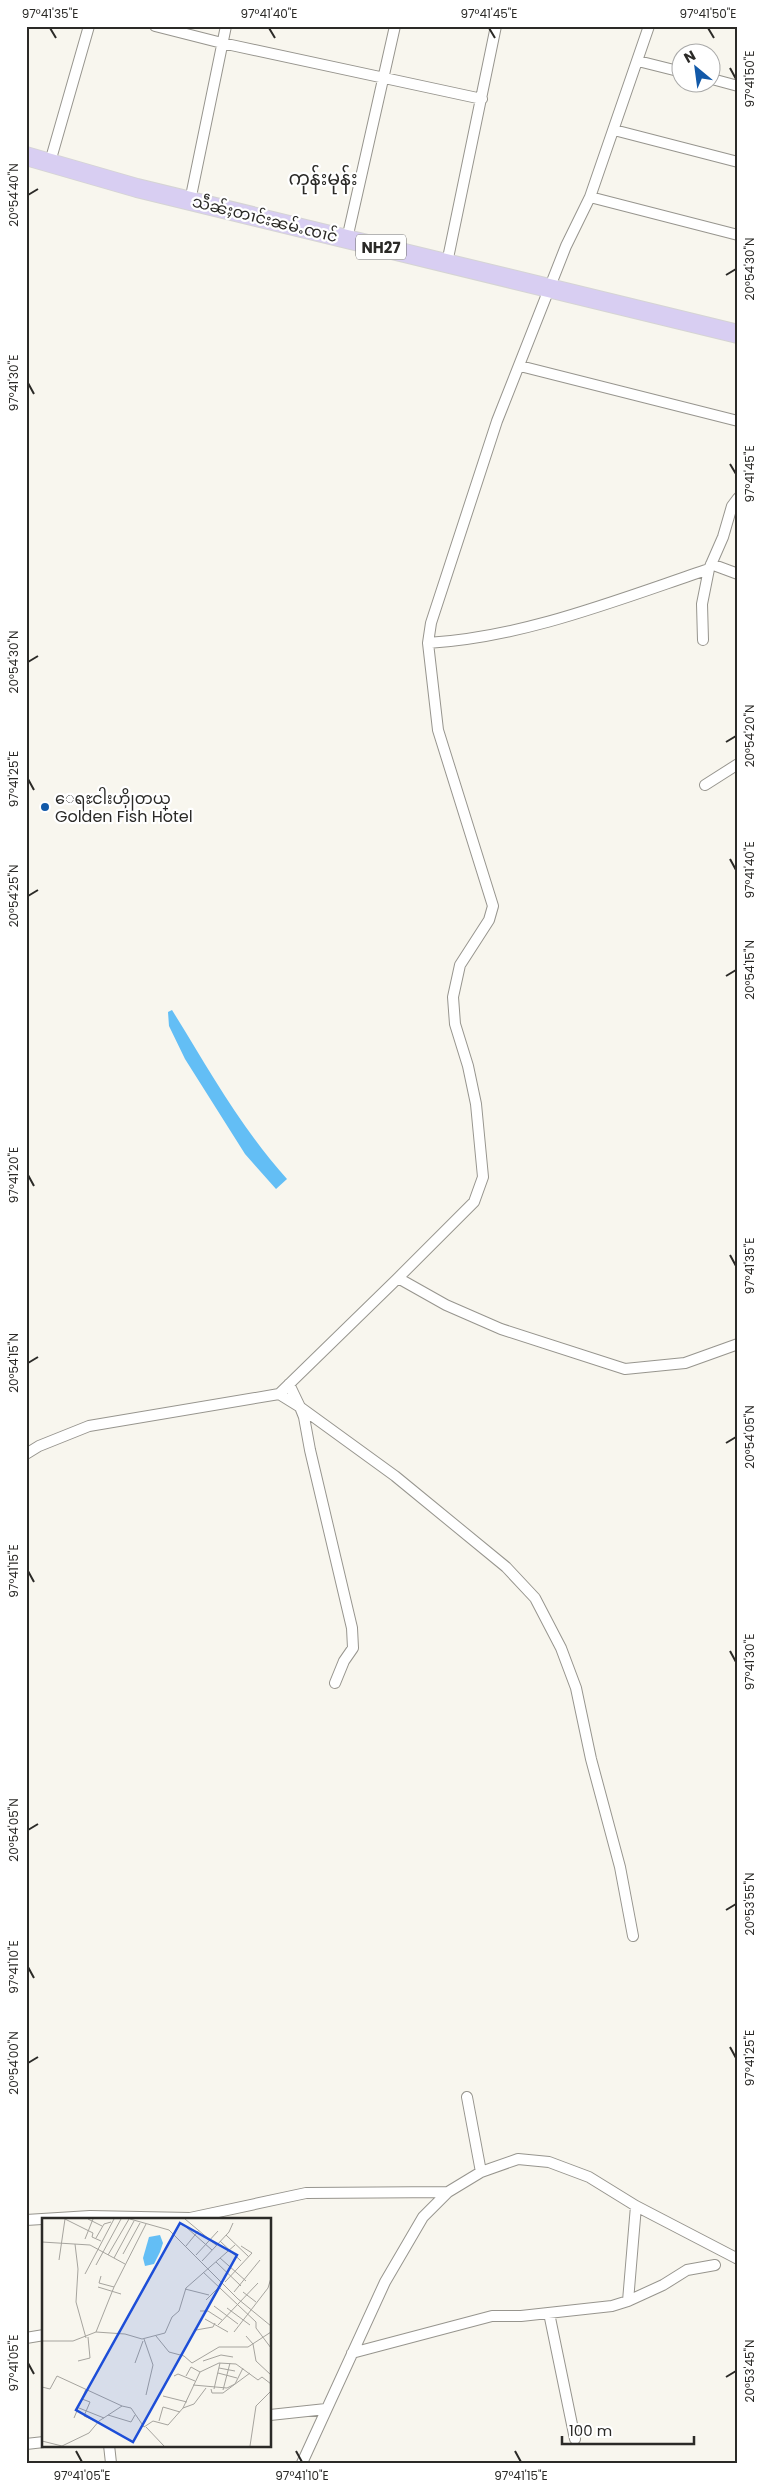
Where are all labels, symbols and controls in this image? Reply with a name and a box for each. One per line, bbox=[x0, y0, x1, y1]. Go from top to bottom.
text: 97°41'35"E bbox=[22, 5, 78, 22]
text: 97°41'40"E bbox=[240, 5, 298, 22]
text: 97°41'45"E bbox=[460, 5, 518, 22]
text: 97°41'50"E bbox=[679, 5, 737, 22]
north arrow bbox=[672, 42, 722, 92]
text: N bbox=[680, 45, 699, 68]
text: 97°41'50"E bbox=[741, 50, 758, 108]
text: 20°54'40"N bbox=[5, 163, 22, 227]
district label: ကုန်းမုန်း bbox=[288, 164, 358, 195]
street label: သဵၼ်ႈတၢင်းၼမ်ႉၸၢင် bbox=[190, 190, 340, 248]
road number: NH27 bbox=[356, 234, 406, 260]
text: 20°54'30"N bbox=[741, 238, 758, 300]
text: 97°41'30"E bbox=[5, 355, 22, 411]
text: 97°41'45"E bbox=[741, 445, 758, 503]
text: 20°54'30"N bbox=[5, 631, 22, 693]
text: 20°54'20"N bbox=[741, 705, 758, 767]
text: 97°41'25"E bbox=[5, 751, 22, 807]
place label: ေရႊငါးဟိုုတယ္ Golden Fish Hotel bbox=[55, 787, 193, 828]
marker: ေရႊငါးဟိုုတယ္ Golden Fish Hotel bbox=[39, 801, 51, 813]
text: 97°41'40"E bbox=[741, 841, 758, 899]
text: 20°54'25"N bbox=[5, 865, 22, 927]
text: 20°54'15"N bbox=[741, 940, 758, 1000]
text: 97°41'20"E bbox=[5, 1147, 22, 1203]
text: 97°41'35"E bbox=[741, 1238, 758, 1294]
text: 20°54'15"N bbox=[5, 1333, 22, 1393]
text: 20°54'05"N bbox=[741, 1405, 758, 1469]
text: 97°41'15"E bbox=[5, 1544, 22, 1598]
text: 97°41'30"E bbox=[741, 1634, 758, 1690]
text: 20°54'05"N bbox=[5, 1798, 22, 1862]
text: 20°53'55"N bbox=[741, 1873, 758, 1935]
text: 97°41'10"E bbox=[5, 1940, 22, 1994]
text: 97°41'25"E bbox=[741, 2030, 758, 2086]
text: 20°54'00"N bbox=[5, 2031, 22, 2095]
inset map bbox=[42, 2218, 271, 2446]
text: 97°41'05"E bbox=[5, 2334, 22, 2392]
text: 20°53'45"N bbox=[741, 2340, 758, 2402]
scale bar bbox=[562, 2414, 694, 2446]
text: 100 m bbox=[569, 2420, 612, 2441]
text: 97°41'05"E bbox=[53, 2467, 111, 2484]
text: 97°41'10"E bbox=[275, 2467, 329, 2484]
text: 97°41'15"E bbox=[494, 2467, 548, 2484]

